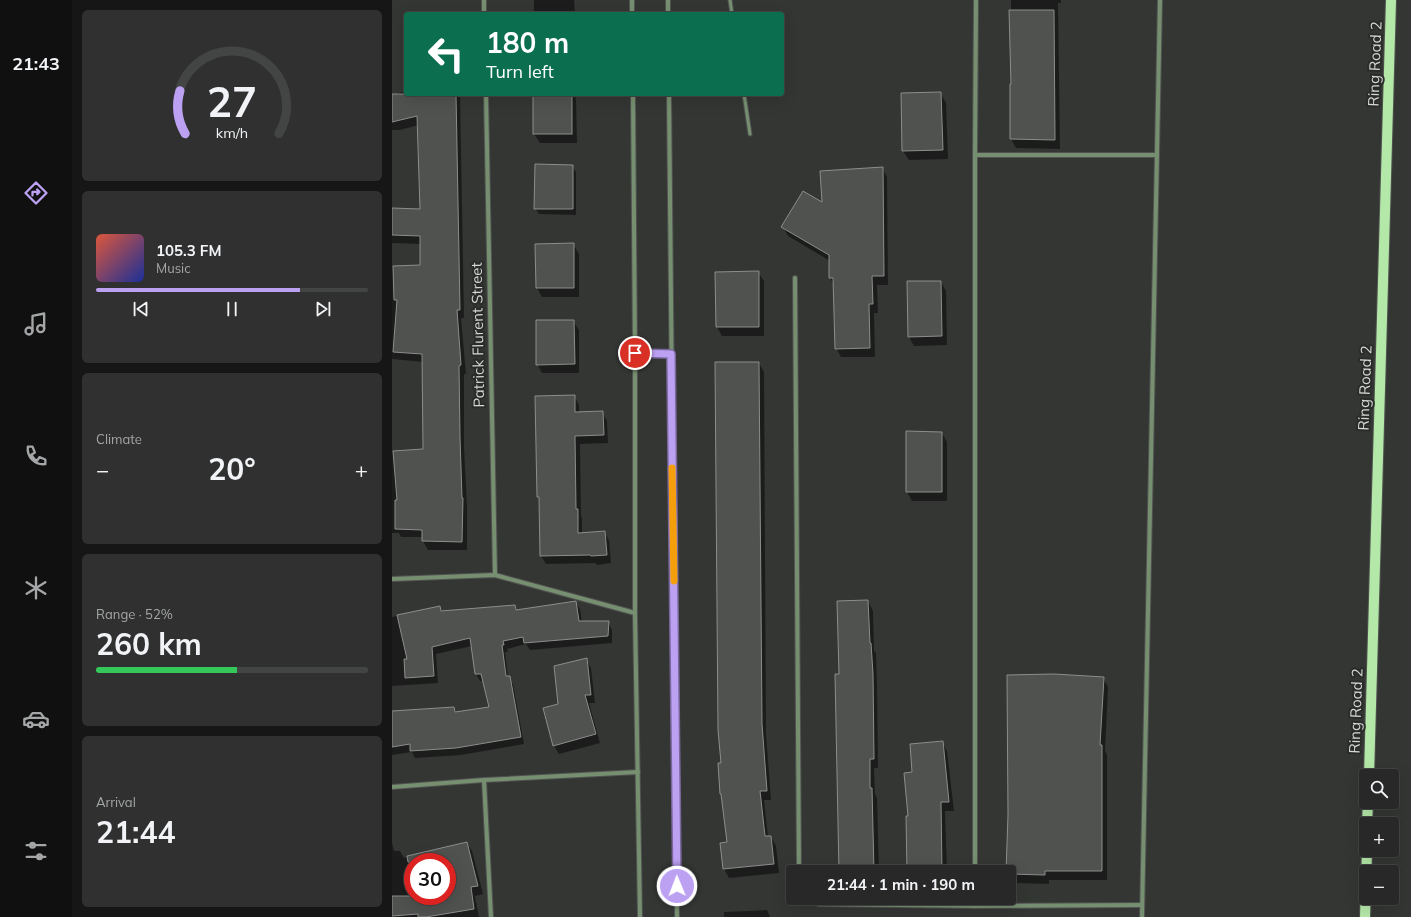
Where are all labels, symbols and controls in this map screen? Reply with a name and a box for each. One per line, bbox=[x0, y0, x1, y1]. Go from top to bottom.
street label: Ring Road 2 bbox=[1364, 21, 1385, 107]
text: 180 m bbox=[486, 25, 569, 60]
icon: left bbox=[420, 28, 472, 80]
text: 21:43 bbox=[12, 52, 60, 75]
text: Turn left bbox=[486, 60, 554, 83]
text: 27 bbox=[207, 75, 257, 127]
text: km/h bbox=[216, 123, 248, 141]
icon: directions bbox=[22, 179, 50, 207]
text: 105.3 FM bbox=[156, 241, 221, 260]
text: Music bbox=[156, 260, 191, 276]
street label: Patrick Flurent Street bbox=[467, 262, 488, 408]
icon: previous bbox=[130, 298, 152, 320]
icon: pause bbox=[221, 298, 243, 320]
icon: next bbox=[312, 298, 334, 320]
icon: music bbox=[22, 310, 50, 338]
pin bbox=[618, 336, 652, 370]
icon: arrive bbox=[624, 342, 646, 364]
street label: Ring Road 2 bbox=[1354, 345, 1375, 431]
text: Climate bbox=[96, 431, 142, 447]
icon: phone bbox=[22, 442, 50, 470]
text: 20° bbox=[208, 450, 256, 488]
text: − bbox=[96, 456, 109, 484]
text: + bbox=[355, 456, 368, 484]
icon: climate bbox=[22, 574, 50, 602]
text: Range · 52% bbox=[96, 606, 173, 622]
text: 260 km bbox=[96, 625, 202, 663]
street label: Ring Road 2 bbox=[1345, 668, 1366, 754]
icon: car bbox=[22, 705, 50, 733]
map controls bbox=[1359, 769, 1399, 905]
button: search bbox=[1359, 769, 1399, 809]
text: Arrival bbox=[96, 794, 136, 810]
text: 21:44 bbox=[96, 813, 175, 851]
button: + bbox=[1359, 817, 1399, 857]
icon: filters bbox=[22, 837, 50, 865]
speed limit sign: 30 bbox=[404, 853, 456, 905]
position arrow bbox=[656, 865, 698, 907]
button: − bbox=[1359, 865, 1399, 905]
text: 21:44 · 1 min · 190 m bbox=[827, 875, 975, 894]

